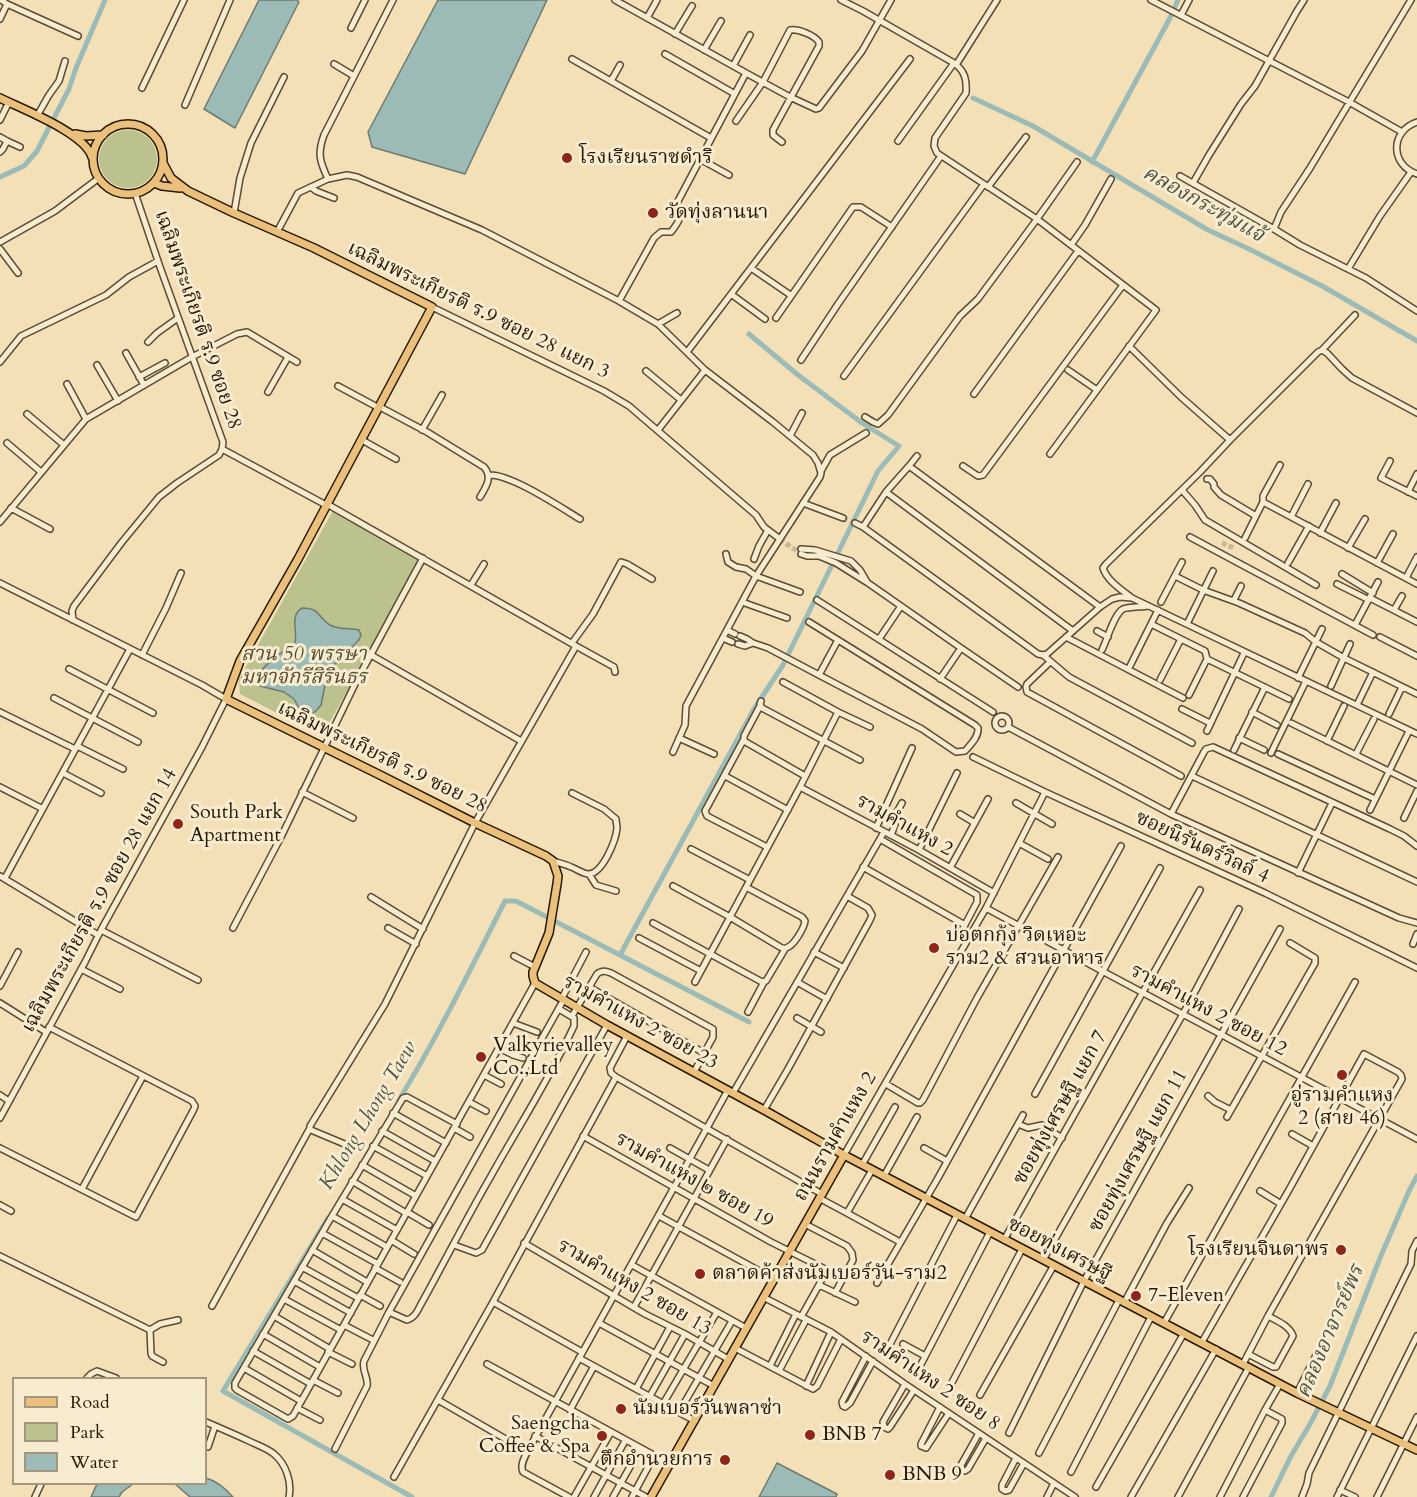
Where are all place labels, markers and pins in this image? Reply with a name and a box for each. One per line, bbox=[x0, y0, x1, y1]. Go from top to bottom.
place label: โรงเรียนราชดำริ bbox=[579, 146, 712, 170]
marker: โรงเรียนราชดำริ bbox=[560, 151, 574, 165]
place label: วัดทุ่งลานนา bbox=[665, 201, 768, 225]
marker: วัดทุ่งลานนา bbox=[646, 206, 660, 220]
place label: South Park Apartment bbox=[190, 801, 283, 848]
marker: South Park Apartment bbox=[171, 817, 185, 831]
place label: บ่อตกกุ้ง วิดเหอะ ราม2 & สวนอาหาร bbox=[946, 924, 1104, 971]
marker: บ่อตกกุ้ง วิดเหอะ ราม2 & สวนอาหาร bbox=[927, 941, 941, 955]
place label: Valkyrievalley Co.,Ltd bbox=[493, 1034, 613, 1081]
marker: Valkyrievalley Co.,Ltd bbox=[474, 1050, 488, 1064]
marker: อู่รามคำแหง 2 (สาย 46) bbox=[1335, 1068, 1349, 1082]
place label: อู่รามคำแหง 2 (สาย 46) bbox=[1291, 1084, 1393, 1131]
place label: โรงเรียนจินดาพร bbox=[1188, 1238, 1329, 1262]
marker: โรงเรียนจินดาพร bbox=[1334, 1243, 1348, 1257]
place label: ตลาดค้าส่งนัมเบอร์วัน-ราม2 bbox=[712, 1262, 947, 1286]
marker: ตลาดค้าส่งนัมเบอร์วัน-ราม2 bbox=[693, 1267, 707, 1281]
place label: 7-Eleven bbox=[1148, 1284, 1224, 1308]
marker: 7-Eleven bbox=[1129, 1289, 1143, 1303]
place label: นัมเบอร์วันพลาซ่า bbox=[633, 1397, 782, 1421]
marker: นัมเบอร์วันพลาซ่า bbox=[614, 1402, 628, 1416]
place label: Saengcha Coffee & Spa bbox=[479, 1412, 590, 1459]
place label: BNB 7 bbox=[822, 1423, 882, 1447]
marker: BNB 7 bbox=[803, 1428, 817, 1442]
marker: Saengcha Coffee & Spa bbox=[595, 1429, 609, 1443]
place label: ตึกอำนวยการ bbox=[600, 1448, 713, 1472]
marker: ตึกอำนวยการ bbox=[718, 1453, 732, 1467]
place label: BNB 9 bbox=[902, 1463, 962, 1487]
marker: BNB 9 bbox=[883, 1468, 897, 1482]

